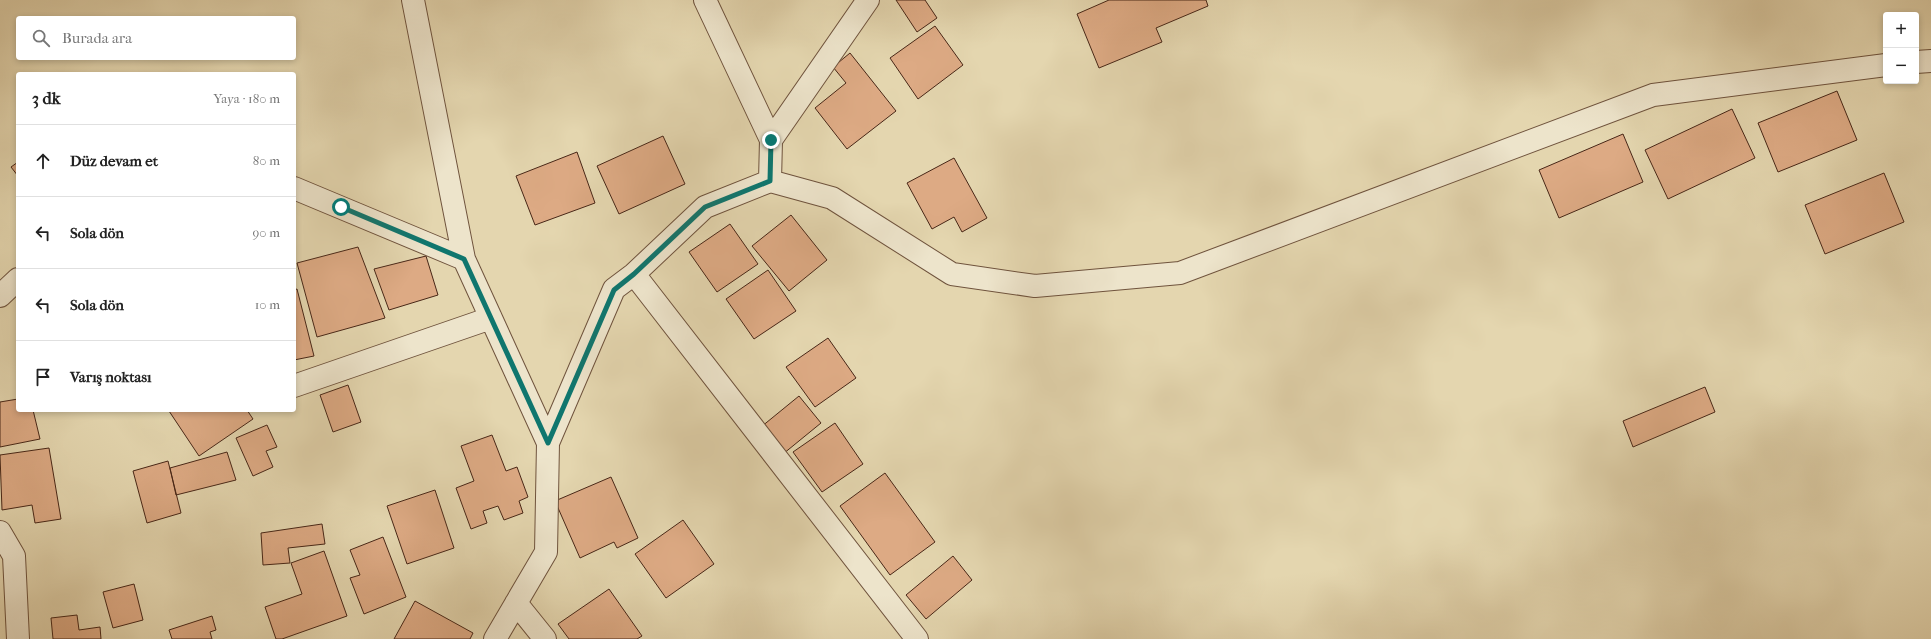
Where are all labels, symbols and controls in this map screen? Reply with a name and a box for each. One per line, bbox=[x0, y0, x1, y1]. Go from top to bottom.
map controls bbox=[1883, 12, 1919, 84]
button: + bbox=[1883, 12, 1919, 48]
search box bbox=[16, 16, 296, 60]
icon: search bbox=[30, 27, 52, 49]
text: Burada ara bbox=[62, 29, 132, 47]
button: − bbox=[1883, 48, 1919, 84]
text: 3 dk bbox=[32, 88, 61, 108]
text: Yaya · 180 m bbox=[213, 91, 280, 106]
route end bbox=[762, 131, 780, 149]
icon: ahead bbox=[32, 150, 54, 172]
text: Düz devam et bbox=[70, 152, 158, 170]
text: 80 m bbox=[253, 153, 280, 168]
route start bbox=[332, 198, 350, 216]
icon: left bbox=[32, 222, 54, 244]
text: Sola dön bbox=[70, 224, 124, 242]
text: 90 m bbox=[252, 225, 280, 240]
icon: left bbox=[32, 294, 54, 316]
text: Sola dön bbox=[70, 296, 124, 314]
text: 10 m bbox=[255, 297, 280, 312]
icon: arrive bbox=[32, 366, 54, 388]
text: Varış noktası bbox=[70, 368, 151, 386]

